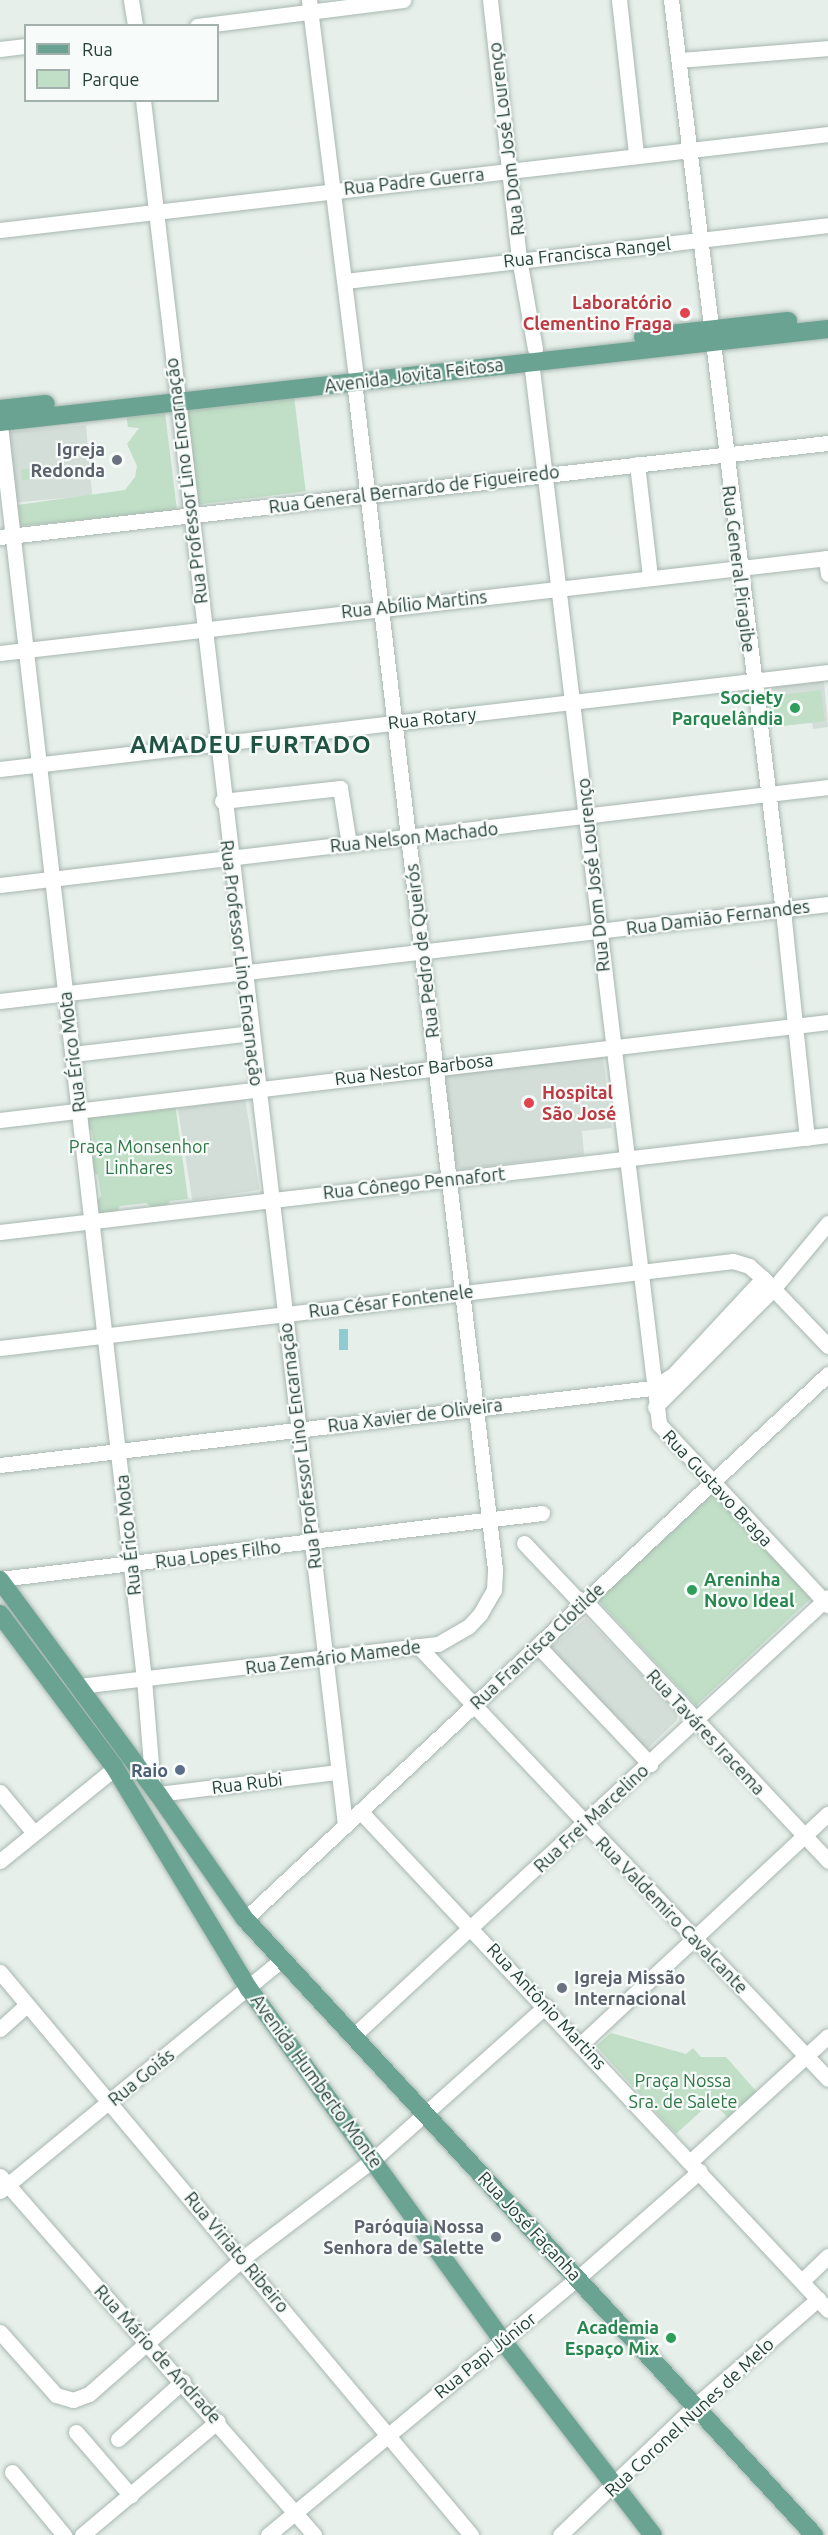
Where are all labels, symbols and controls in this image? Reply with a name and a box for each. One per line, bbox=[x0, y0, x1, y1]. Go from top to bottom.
legend bbox=[24, 24, 219, 102]
text: Rua bbox=[82, 39, 113, 59]
street label: Rua Dom José Lourenço bbox=[483, 41, 529, 237]
text: Parque bbox=[82, 69, 139, 89]
street label: Rua Padre Guerra bbox=[343, 163, 485, 199]
street label: Rua Francisca Rangel bbox=[502, 232, 672, 272]
place label: Laboratório Clementino Fraga bbox=[523, 292, 672, 334]
marker: Laboratório Clementino Fraga bbox=[676, 304, 694, 322]
street label: Avenida Jovita Feitosa bbox=[323, 353, 505, 397]
street label: Rua Professor Lino Encarnação bbox=[160, 357, 212, 605]
place label: Igreja Redonda bbox=[30, 439, 105, 482]
marker: Igreja Redonda bbox=[110, 453, 124, 467]
street label: Rua General Bernardo de Figueiredo bbox=[267, 460, 561, 518]
street label: Rua General Piragibe bbox=[718, 484, 760, 654]
street label: Rua Abílio Martins bbox=[340, 586, 488, 622]
place label: Society Parquelândia bbox=[672, 687, 783, 730]
marker: Society Parquelândia bbox=[788, 701, 802, 715]
street label: Rua Rotary bbox=[387, 703, 477, 733]
district label: AMADEU FURTADO bbox=[130, 731, 372, 759]
street label: Rua Dom José Lourenço bbox=[572, 777, 614, 973]
street label: Rua Nelson Machado bbox=[329, 817, 499, 857]
street label: Rua Professor Lino Encarnação bbox=[216, 839, 268, 1087]
street label: Rua Pedro de Queirós bbox=[401, 863, 443, 1039]
street label: Rua Damião Fernandes bbox=[625, 895, 811, 939]
street label: Rua Érico Mota bbox=[54, 990, 90, 1114]
street label: Rua Nestor Barbosa bbox=[333, 1049, 495, 1089]
place label: Hospital São José bbox=[542, 1082, 616, 1124]
marker: Hospital São José bbox=[520, 1094, 538, 1112]
park label: Praça Monsenhor Linhares bbox=[69, 1136, 209, 1178]
street label: Rua Cônego Pennafort bbox=[322, 1163, 506, 1203]
street label: Rua César Fontenele bbox=[307, 1280, 475, 1322]
street label: Rua Professor Lino Encarnação bbox=[274, 1322, 326, 1570]
street label: Rua Xavier de Oliveira bbox=[326, 1394, 504, 1436]
street label: Rua Gustavo Braga bbox=[658, 1425, 778, 1551]
street label: Rua Érico Mota bbox=[111, 1473, 145, 1597]
street label: Rua Lopes Filho bbox=[154, 1536, 282, 1572]
place label: Areninha Novo Ideal bbox=[704, 1569, 794, 1612]
street label: Rua Francisca Clotilde bbox=[465, 1578, 609, 1714]
marker: Areninha Novo Ideal bbox=[685, 1583, 699, 1597]
street label: Rua Zemário Mamede bbox=[244, 1636, 422, 1678]
street label: Rua Taváres Iracema bbox=[642, 1665, 770, 1799]
place label: Raio bbox=[131, 1759, 168, 1781]
street label: Rua Frei Marcelino bbox=[529, 1759, 653, 1877]
marker: Raio bbox=[173, 1763, 187, 1777]
street label: Rua Rubi bbox=[210, 1768, 284, 1798]
street label: Rua Valdemiro Cavalcante bbox=[591, 1832, 753, 1998]
street label: Rua Antônio Martins bbox=[483, 1938, 611, 2074]
place label: Igreja Missão Internacional bbox=[574, 1967, 686, 2010]
marker: Igreja Missão Internacional bbox=[555, 1981, 569, 1995]
street label: Avenida Humberto Monte bbox=[247, 1990, 387, 2172]
street label: Rua Goiás bbox=[104, 2044, 178, 2110]
park label: Praça Nossa Sra. de Salete bbox=[629, 2070, 737, 2112]
street label: Rua José Façanha bbox=[474, 2167, 586, 2285]
street label: Rua Viriato Ribeiro bbox=[180, 2187, 294, 2317]
place label: Paróquia Nossa Senhora de Salette bbox=[323, 2216, 484, 2258]
marker: Paróquia Nossa Senhora de Salette bbox=[489, 2230, 503, 2244]
street label: Rua Mário de Andrade bbox=[90, 2280, 226, 2428]
street label: Rua Papi Júnior bbox=[430, 2307, 540, 2403]
place label: Academia Espaço Mix bbox=[565, 2317, 659, 2360]
marker: Academia Espaço Mix bbox=[664, 2331, 678, 2345]
street label: Rua Coronel Nunes de Melo bbox=[600, 2333, 778, 2501]

